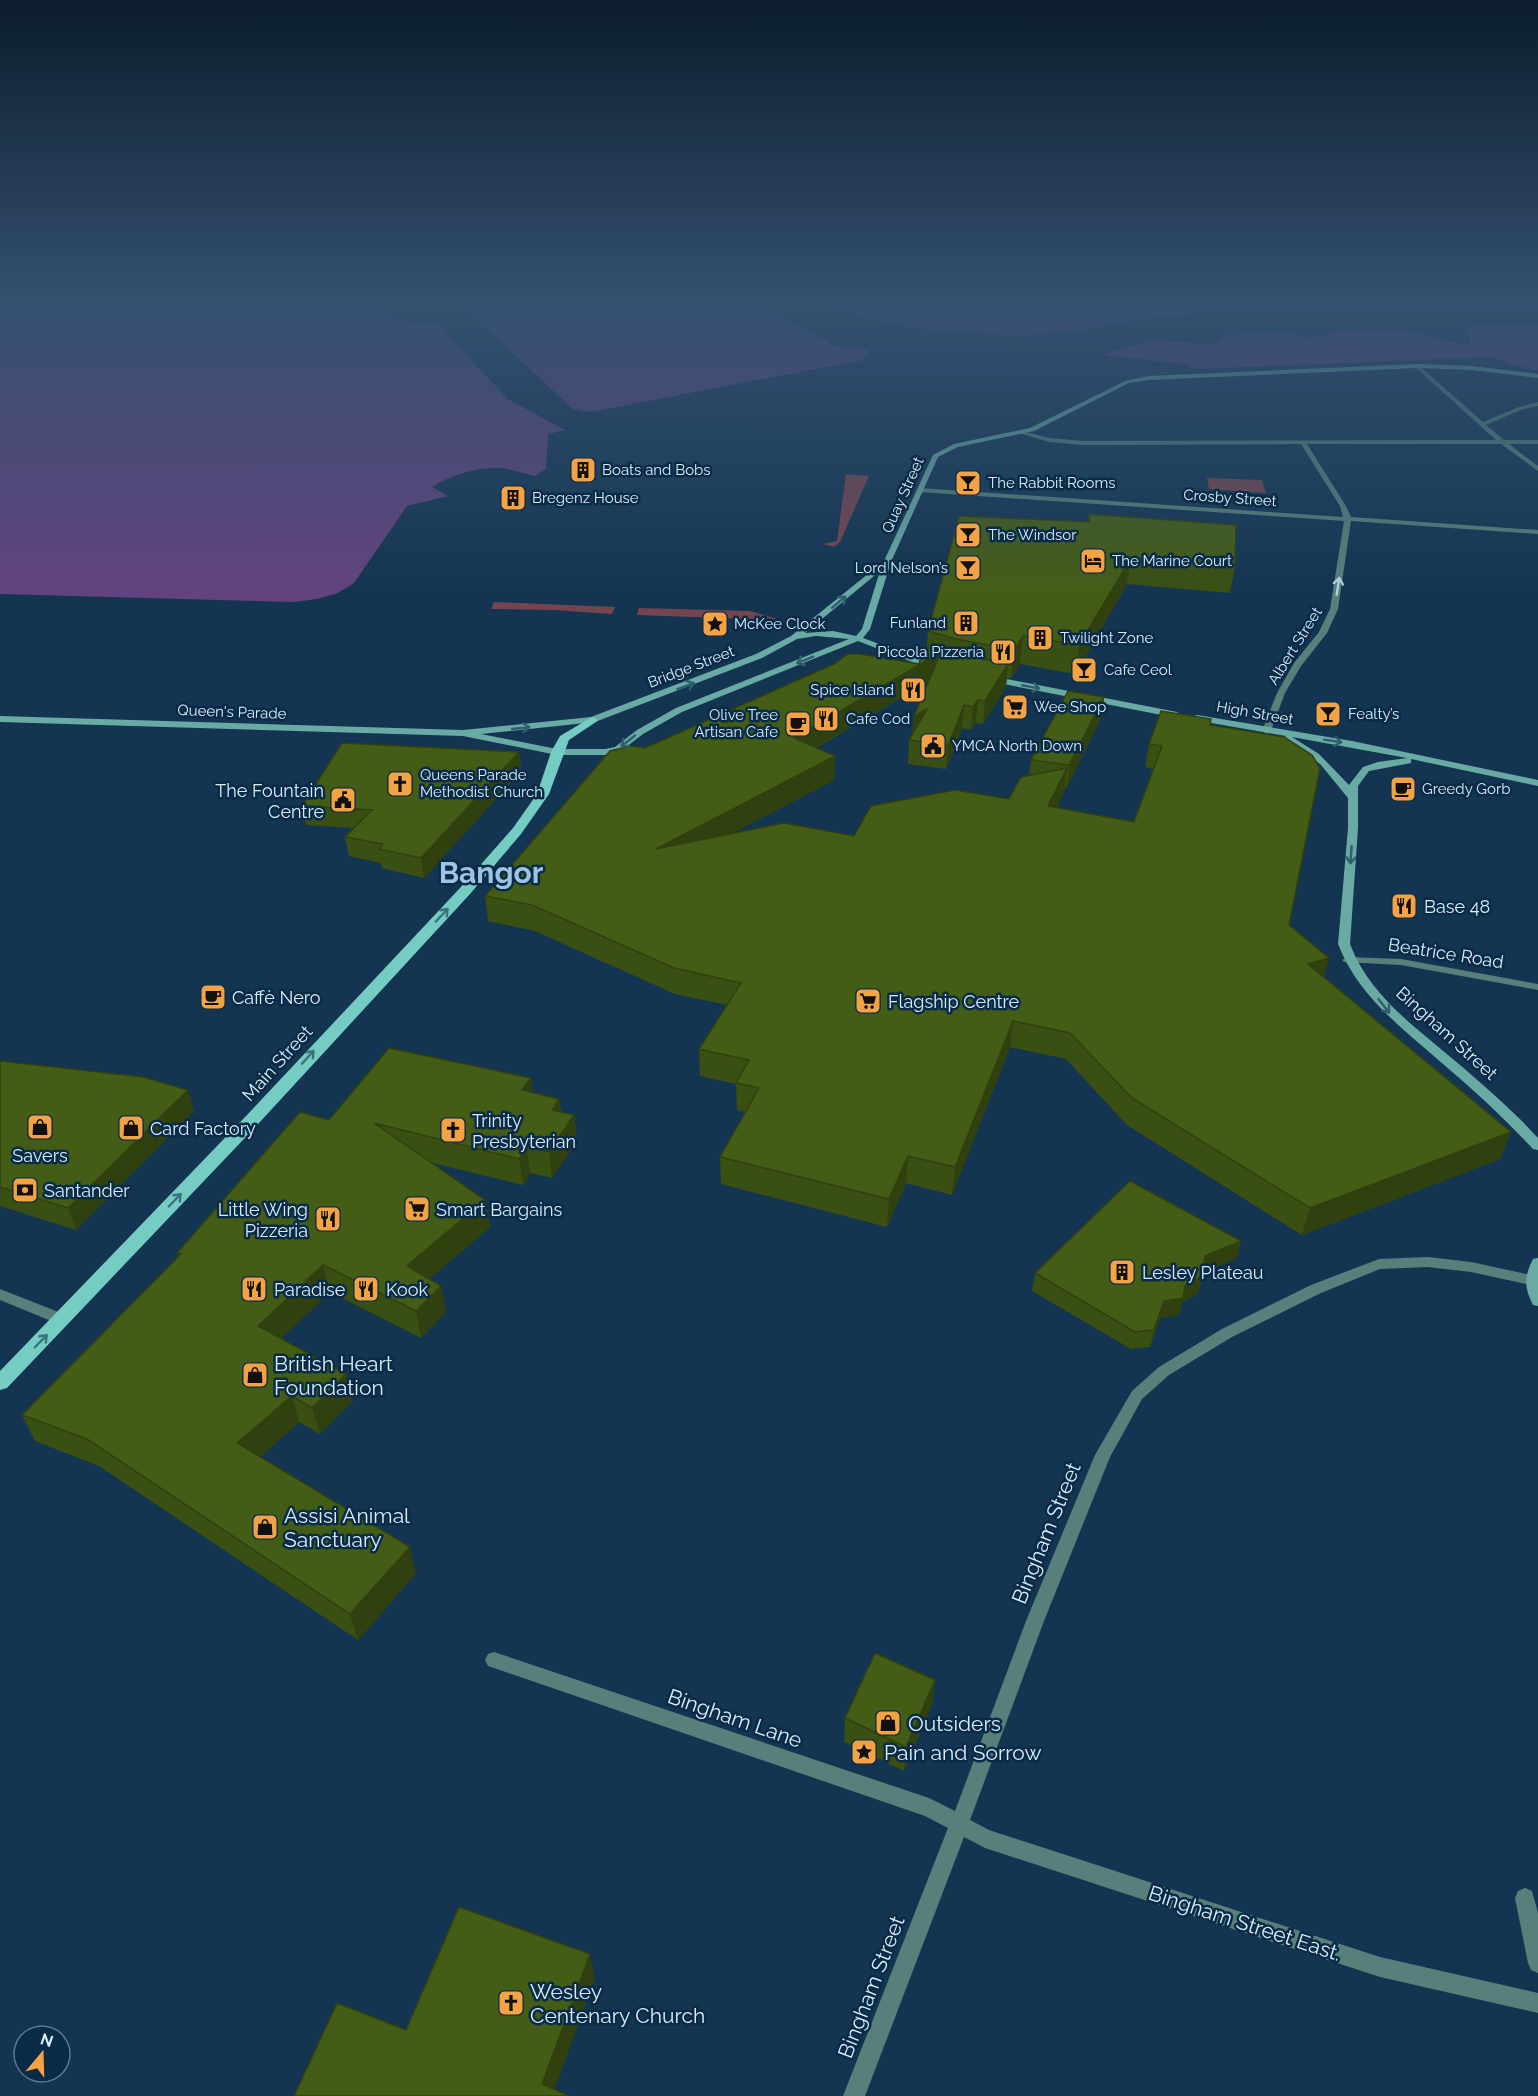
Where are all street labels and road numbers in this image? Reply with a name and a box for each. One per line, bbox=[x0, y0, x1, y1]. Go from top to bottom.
street label: Quay Street bbox=[878, 454, 928, 536]
street label: Crosby Street bbox=[1183, 486, 1277, 510]
street label: Albert Street bbox=[1264, 604, 1326, 688]
street label: Bridge Street bbox=[645, 642, 737, 692]
street label: High Street bbox=[1215, 697, 1295, 729]
street label: Queen's Parade bbox=[177, 701, 287, 723]
street label: Beatrice Road bbox=[1387, 934, 1505, 972]
street label: Bingham Street bbox=[1392, 982, 1502, 1084]
street label: Main Street bbox=[238, 1021, 316, 1105]
street label: Bingham Street bbox=[1006, 1459, 1086, 1607]
street label: Bingham Lane bbox=[665, 1683, 805, 1753]
street label: Bingham Street East. bbox=[1146, 1880, 1344, 1966]
street label: Bingham Street bbox=[832, 1912, 910, 2062]

